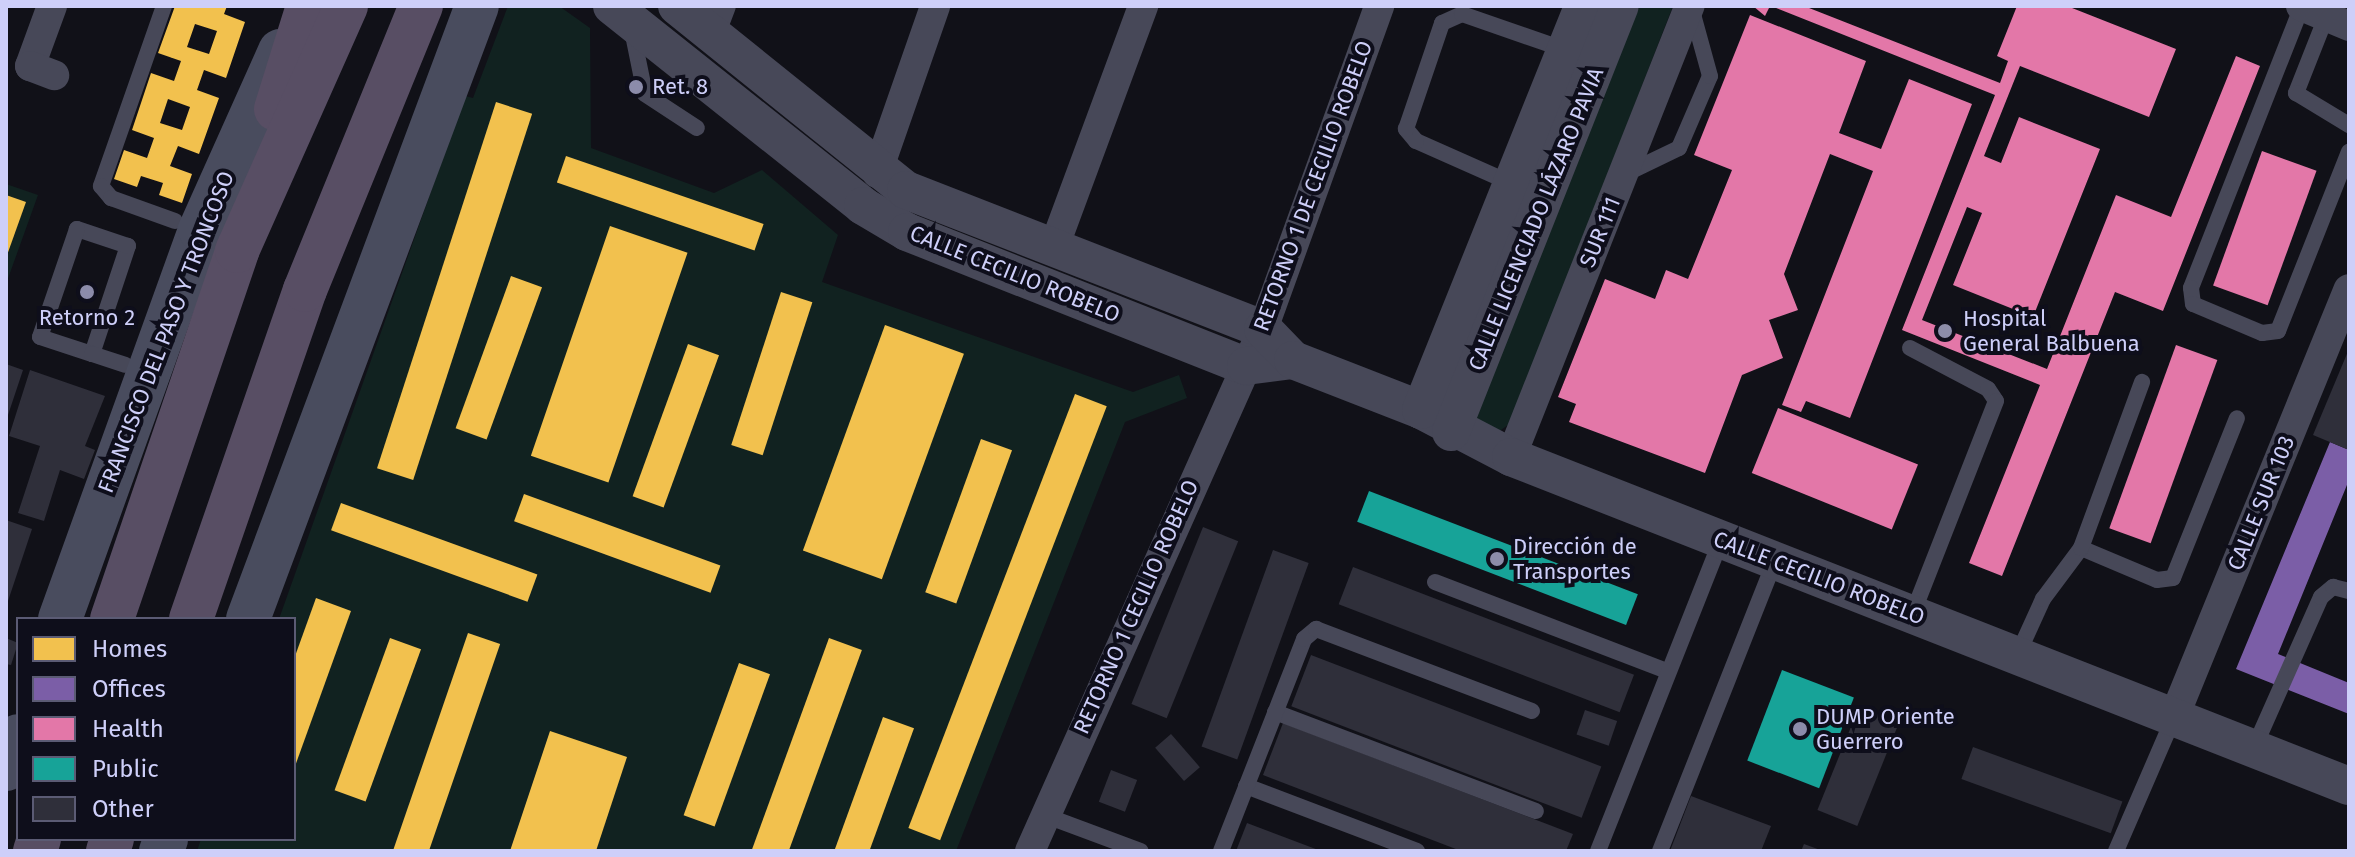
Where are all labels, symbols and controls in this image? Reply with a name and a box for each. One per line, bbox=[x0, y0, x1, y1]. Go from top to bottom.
street label: RETORNO 1 DE CECILIO ROBELO bbox=[1248, 37, 1378, 335]
street label: CALLE LICENCIADO LÁZARO PAVIA bbox=[1463, 64, 1609, 374]
place label: Ret. 8 bbox=[652, 74, 708, 100]
marker: Ret. 8 bbox=[627, 78, 645, 96]
street label: FRANCISCO DEL PASO Y TRONCOSO bbox=[92, 167, 240, 497]
street label: SUR 111 bbox=[1574, 193, 1626, 271]
street label: CALLE CECILIO ROBELO bbox=[906, 220, 1124, 328]
marker: Retorno 2 bbox=[78, 283, 96, 301]
place label: Retorno 2 bbox=[39, 305, 135, 331]
place label: Hospital General Balbuena bbox=[1963, 305, 2140, 356]
marker: Hospital General Balbuena bbox=[1934, 320, 1956, 342]
street label: CALLE SUR 103 bbox=[2222, 432, 2300, 574]
street label: RETORNO 1 CECILIO ROBELO bbox=[1068, 476, 1204, 738]
street label: CALLE CECILIO ROBELO bbox=[1710, 525, 1928, 631]
place label: Dirección de Transportes bbox=[1513, 533, 1637, 584]
marker: Dirección de Transportes bbox=[1488, 550, 1506, 568]
legend bbox=[16, 617, 296, 841]
text: Homes bbox=[92, 635, 167, 663]
text: Offices bbox=[92, 675, 166, 703]
place label: DUMP Oriente Guerrero bbox=[1816, 703, 1955, 754]
text: Health bbox=[92, 715, 164, 743]
marker: DUMP Oriente Guerrero bbox=[1791, 720, 1809, 738]
text: Public bbox=[92, 755, 159, 783]
text: Other bbox=[92, 795, 154, 823]

